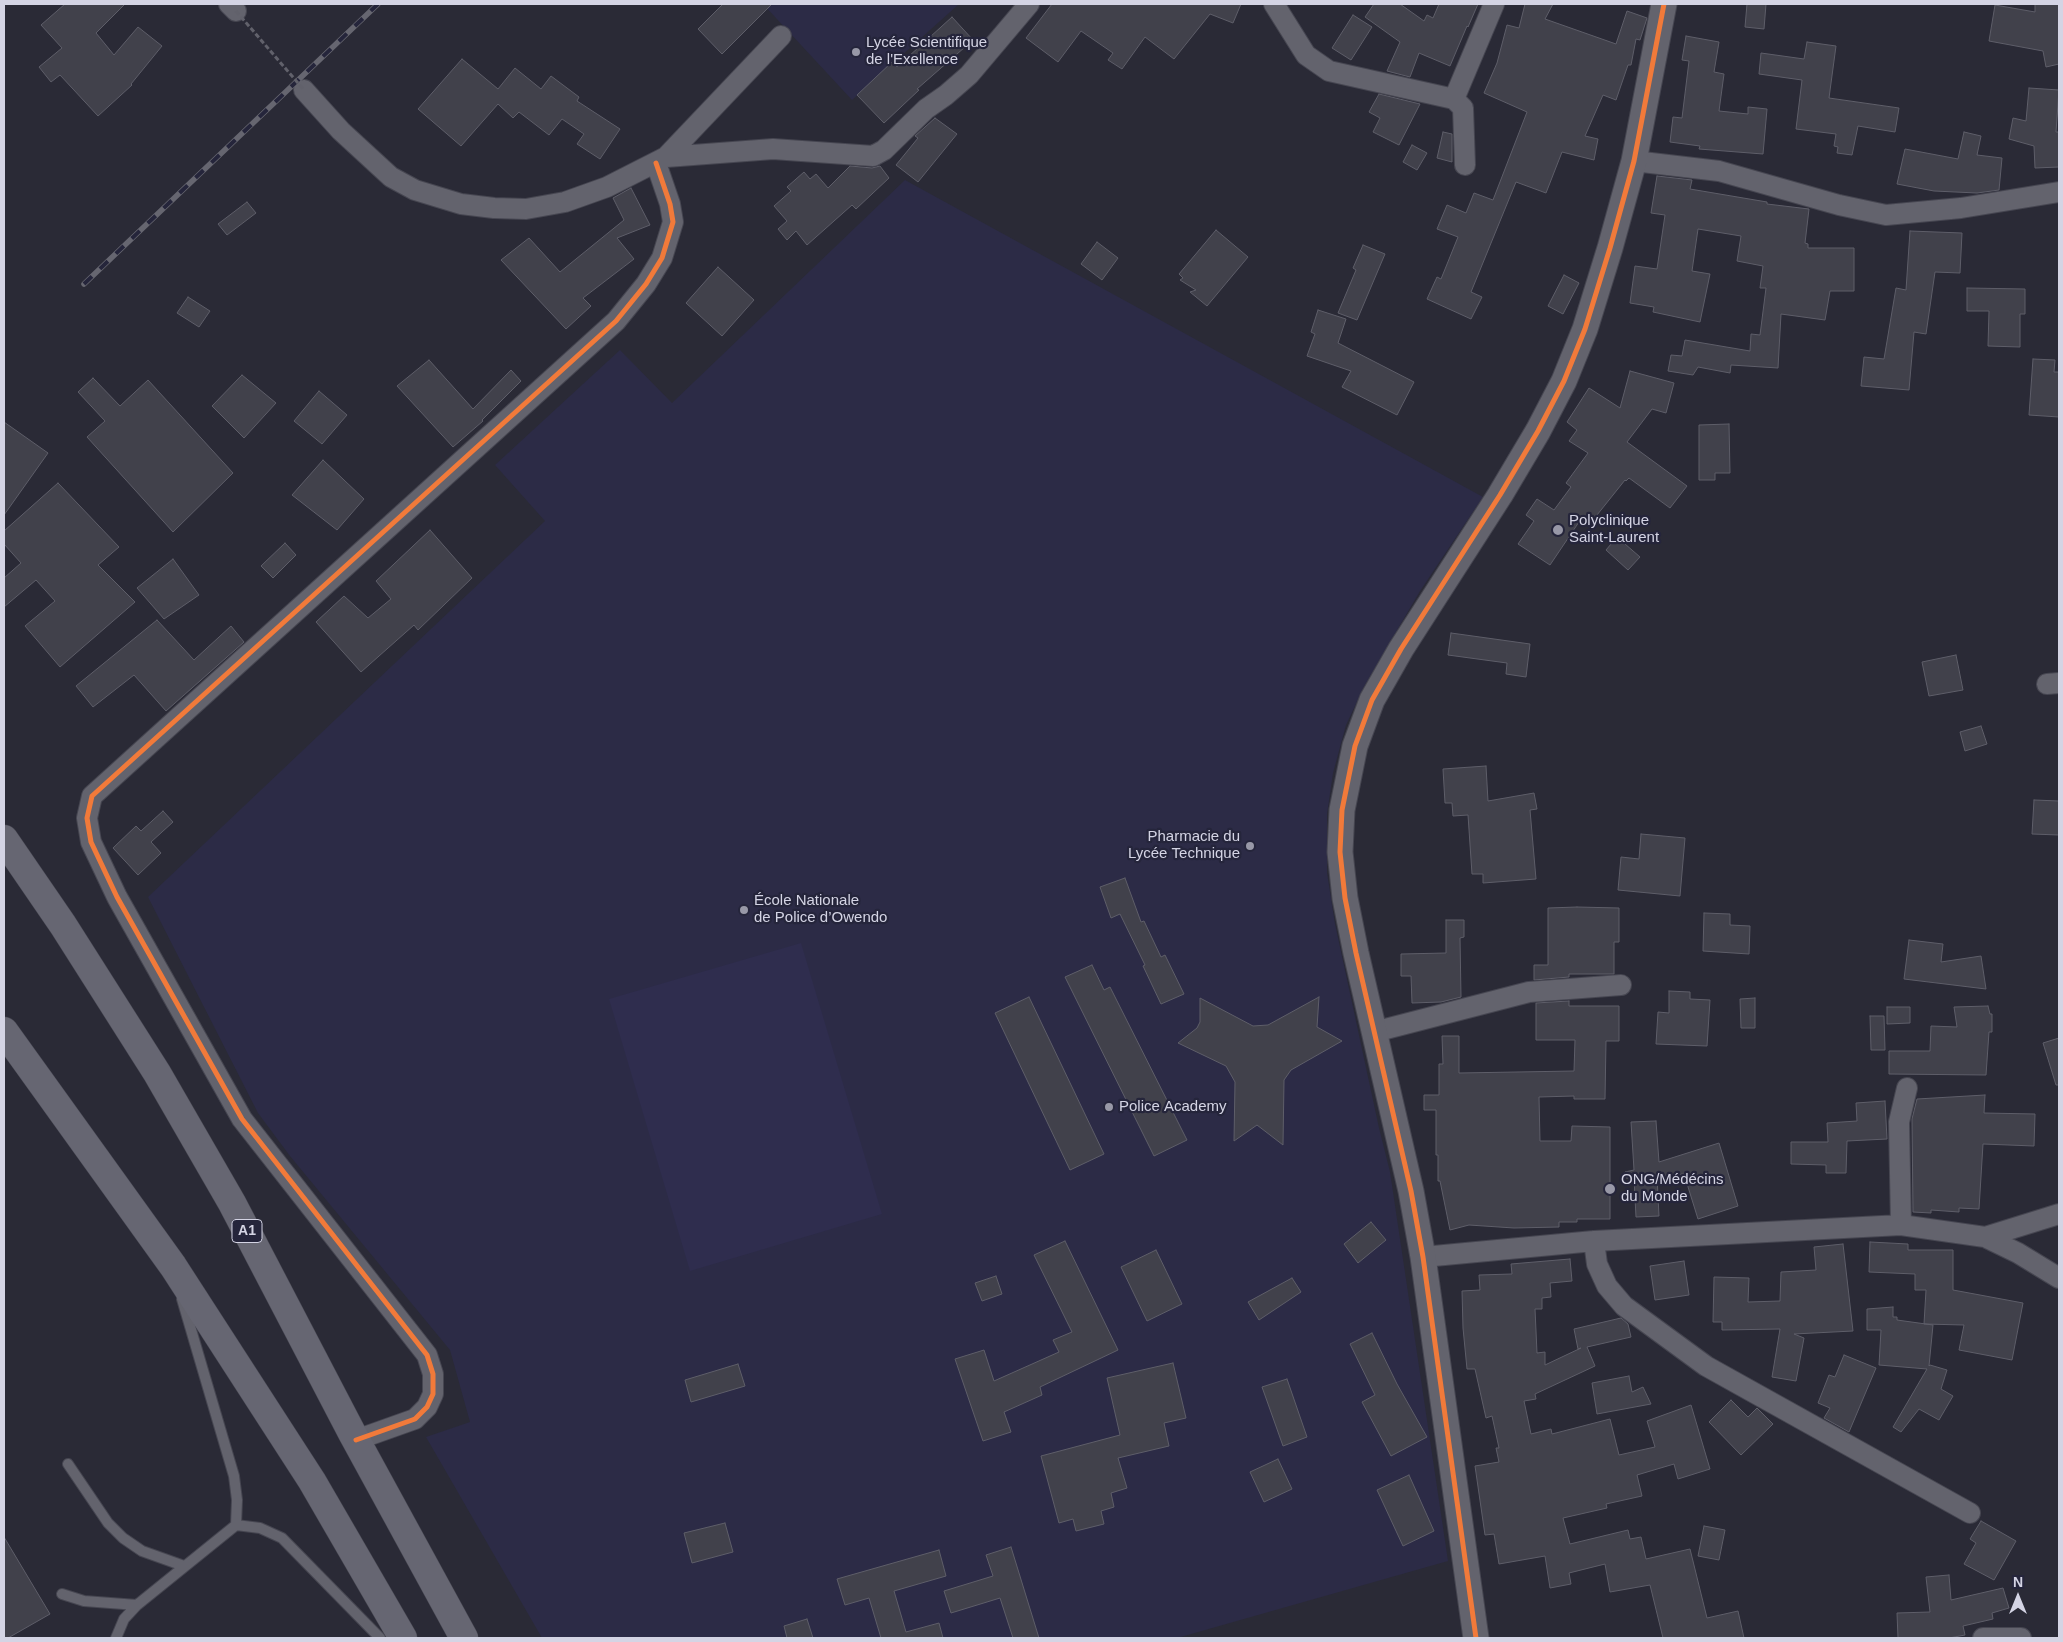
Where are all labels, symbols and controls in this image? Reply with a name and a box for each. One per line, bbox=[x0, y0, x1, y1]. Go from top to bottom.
place label: Lycée Scientifique de l'Exellence bbox=[866, 34, 987, 69]
marker: Lycée Scientifique de l'Exellence bbox=[850, 46, 862, 58]
place label: Polyclinique Saint-Laurent bbox=[1569, 512, 1659, 547]
marker: Polyclinique Saint-Laurent bbox=[1551, 523, 1565, 537]
place label: Pharmacie du Lycée Technique bbox=[1128, 828, 1240, 863]
marker: Pharmacie du Lycée Technique bbox=[1244, 840, 1256, 852]
place label: École Nationale de Police d’Owendo bbox=[754, 892, 887, 927]
marker: École Nationale de Police d’Owendo bbox=[738, 904, 750, 916]
place label: Police Academy bbox=[1119, 1098, 1227, 1116]
marker: Police Academy bbox=[1103, 1101, 1115, 1113]
place label: ONG/Médécins du Monde bbox=[1621, 1171, 1724, 1206]
marker: ONG/Médécins du Monde bbox=[1603, 1182, 1617, 1196]
road number: A1 bbox=[232, 1220, 262, 1242]
north arrow bbox=[1993, 1572, 2043, 1622]
text: N bbox=[2013, 1574, 2023, 1590]

